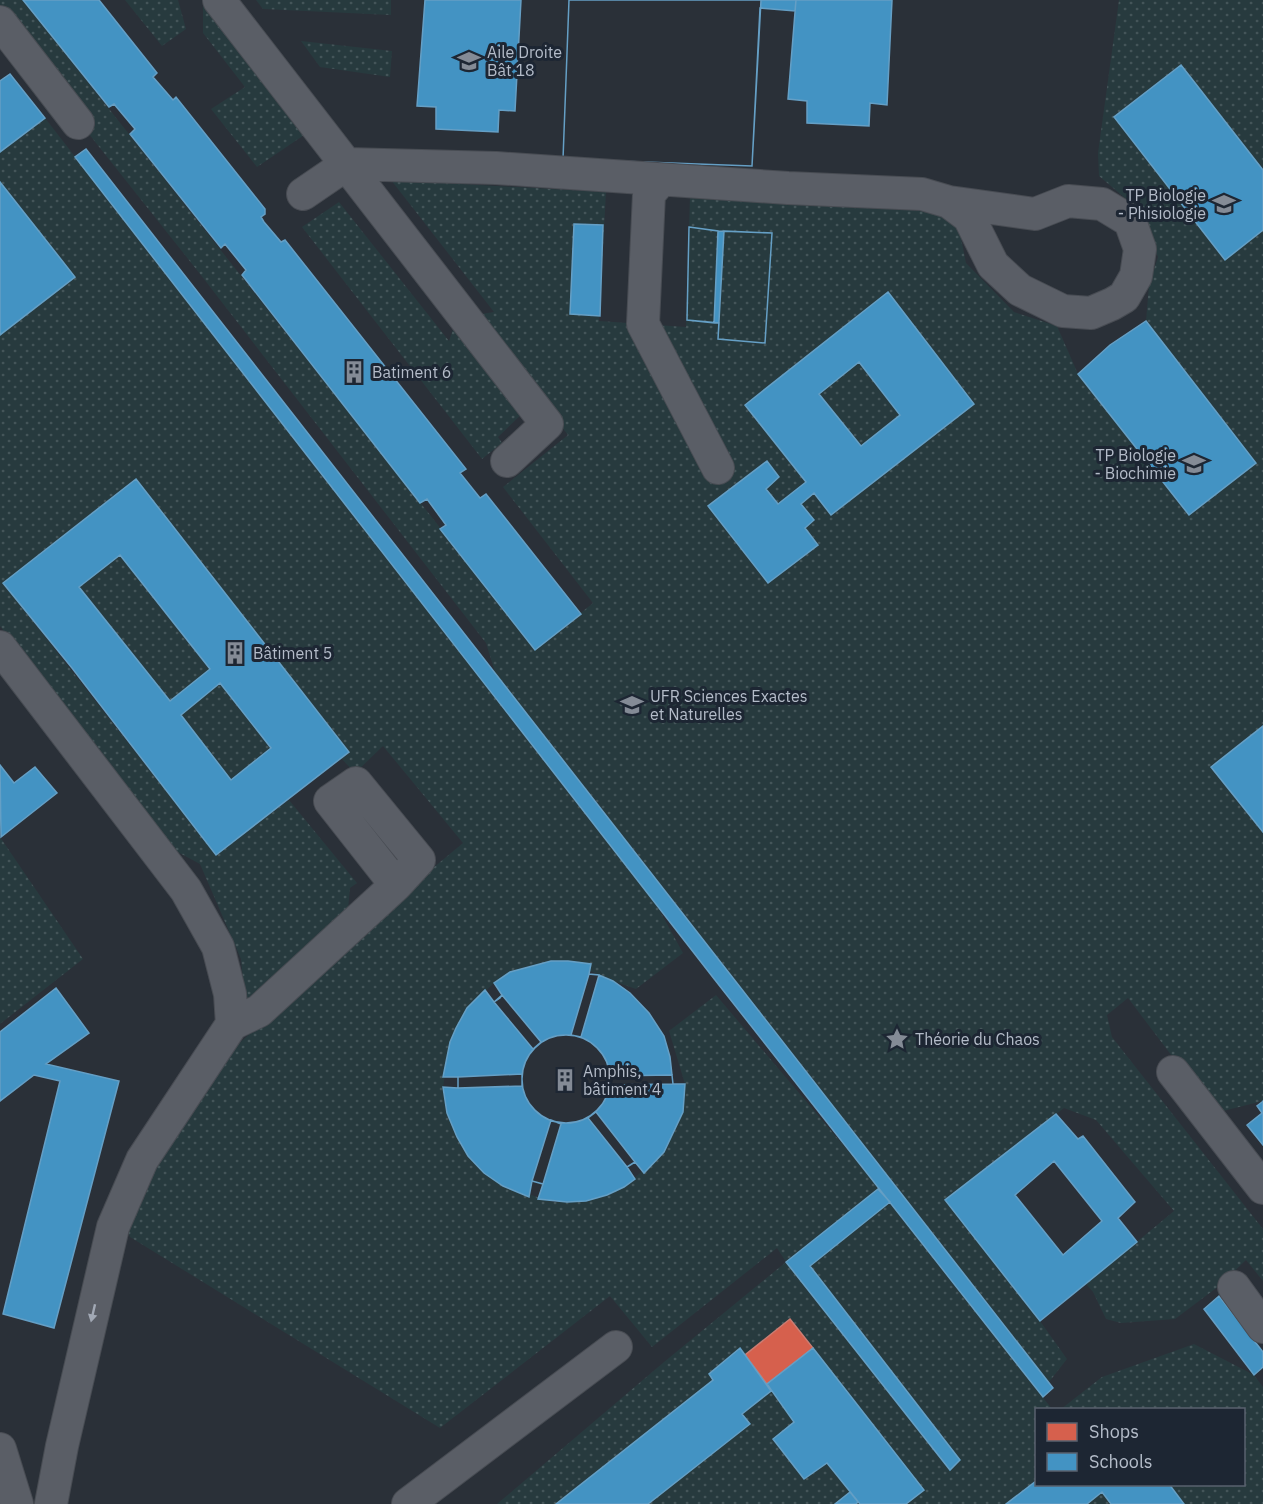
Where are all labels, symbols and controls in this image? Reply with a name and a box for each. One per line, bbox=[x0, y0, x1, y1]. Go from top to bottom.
place label: Aile Droite Bât 18 bbox=[487, 42, 562, 80]
school or university icon: Aile Droite Bât 18 bbox=[456, 48, 482, 74]
place label: TP Biologie - Phisiologie bbox=[1118, 185, 1206, 223]
school or university icon: TP Biologie - Phisiologie bbox=[1211, 191, 1237, 217]
building icon: Batiment 6 bbox=[341, 359, 367, 385]
place label: Batiment 6 bbox=[372, 362, 451, 382]
place label: TP Biologie - Biochimie bbox=[1095, 445, 1176, 483]
school or university icon: TP Biologie - Biochimie bbox=[1181, 451, 1207, 477]
building icon: Bâtiment 5 bbox=[222, 640, 248, 666]
place label: Bâtiment 5 bbox=[253, 643, 332, 663]
place label: UFR Sciences Exactes et Naturelles bbox=[650, 686, 808, 724]
school or university icon: UFR Sciences Exactes et Naturelles bbox=[619, 692, 645, 718]
place icon: Théorie du Chaos bbox=[884, 1026, 910, 1052]
place label: Théorie du Chaos bbox=[915, 1029, 1040, 1049]
place label: Amphis, bâtiment 4 bbox=[583, 1061, 661, 1099]
building icon: Amphis, bâtiment 4 bbox=[552, 1067, 578, 1093]
one-way arrow bbox=[87, 1304, 97, 1323]
legend bbox=[1035, 1408, 1245, 1486]
text: Shops bbox=[1089, 1420, 1139, 1443]
text: Schools bbox=[1089, 1450, 1153, 1473]

